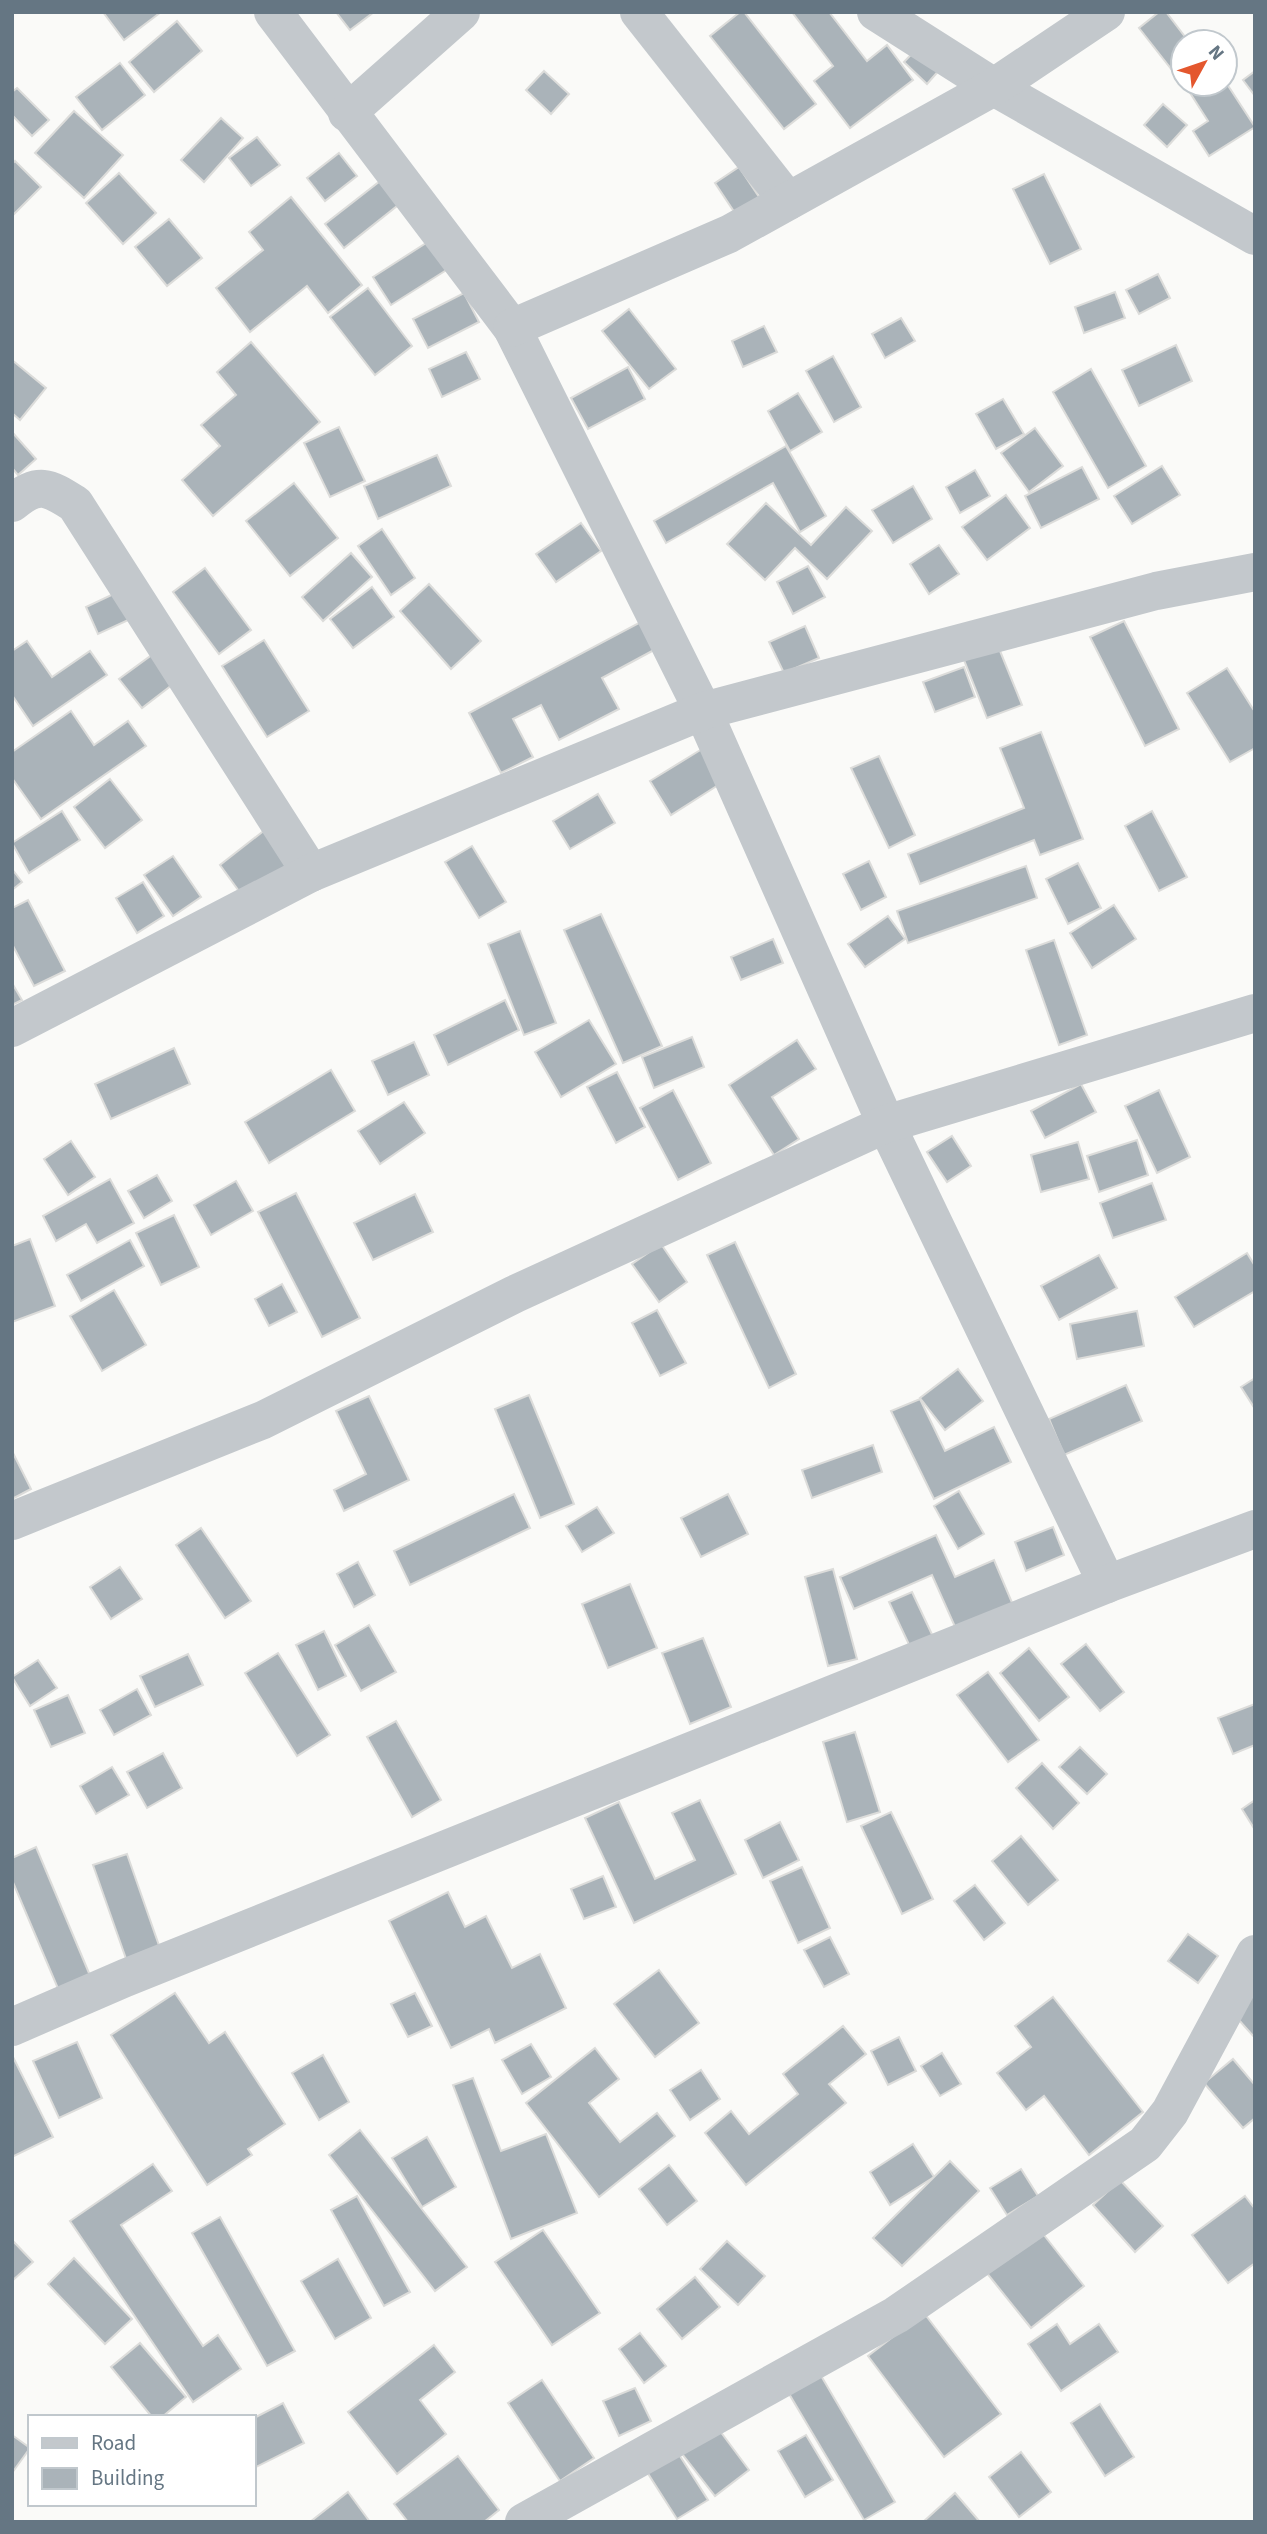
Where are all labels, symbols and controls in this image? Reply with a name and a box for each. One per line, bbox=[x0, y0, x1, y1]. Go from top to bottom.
north arrow bbox=[1169, 28, 1239, 98]
text: N bbox=[1201, 40, 1230, 67]
legend bbox=[28, 2415, 256, 2506]
text: Road bbox=[91, 2428, 136, 2458]
text: Building bbox=[91, 2463, 165, 2493]

